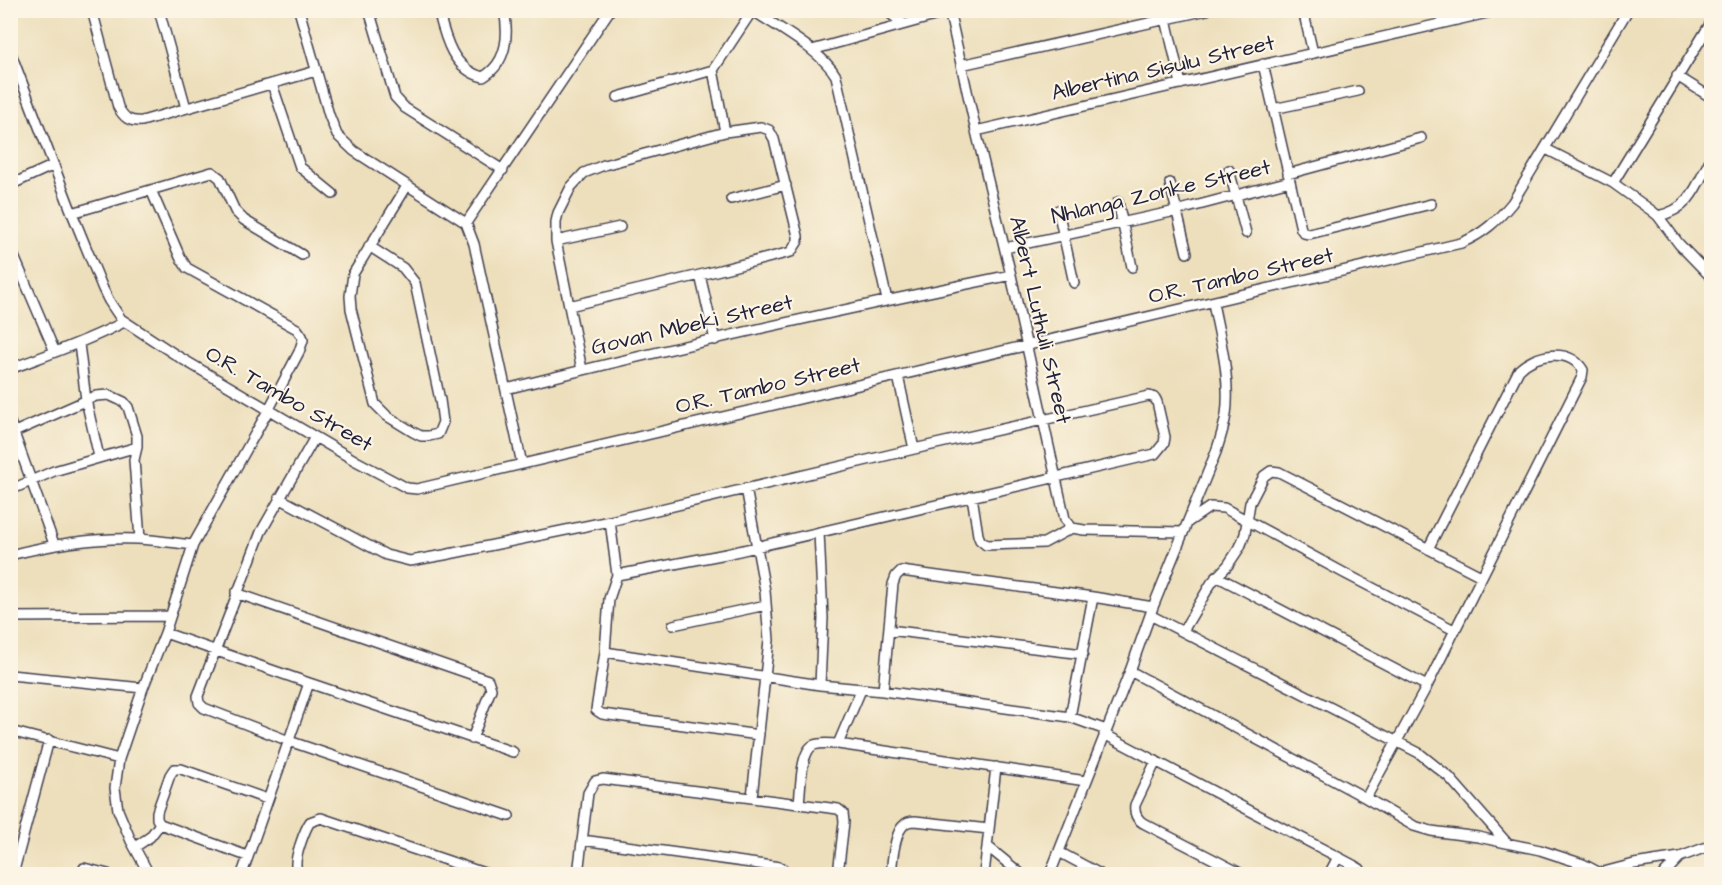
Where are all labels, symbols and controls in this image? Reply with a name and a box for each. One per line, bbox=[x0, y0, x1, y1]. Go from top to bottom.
street label: Albertina Sisulu Street bbox=[1048, 27, 1278, 109]
street label: Nhlanga Zonke Street bbox=[1048, 152, 1274, 233]
street label: Albert Luthuli Street bbox=[1001, 213, 1079, 427]
street label: O.R. Tambo Street bbox=[1146, 240, 1337, 312]
street label: Govan Mbeki Street bbox=[588, 287, 796, 363]
street label: O.R. Tambo Street bbox=[199, 338, 379, 460]
street label: O.R. Tambo Street bbox=[673, 350, 864, 422]

